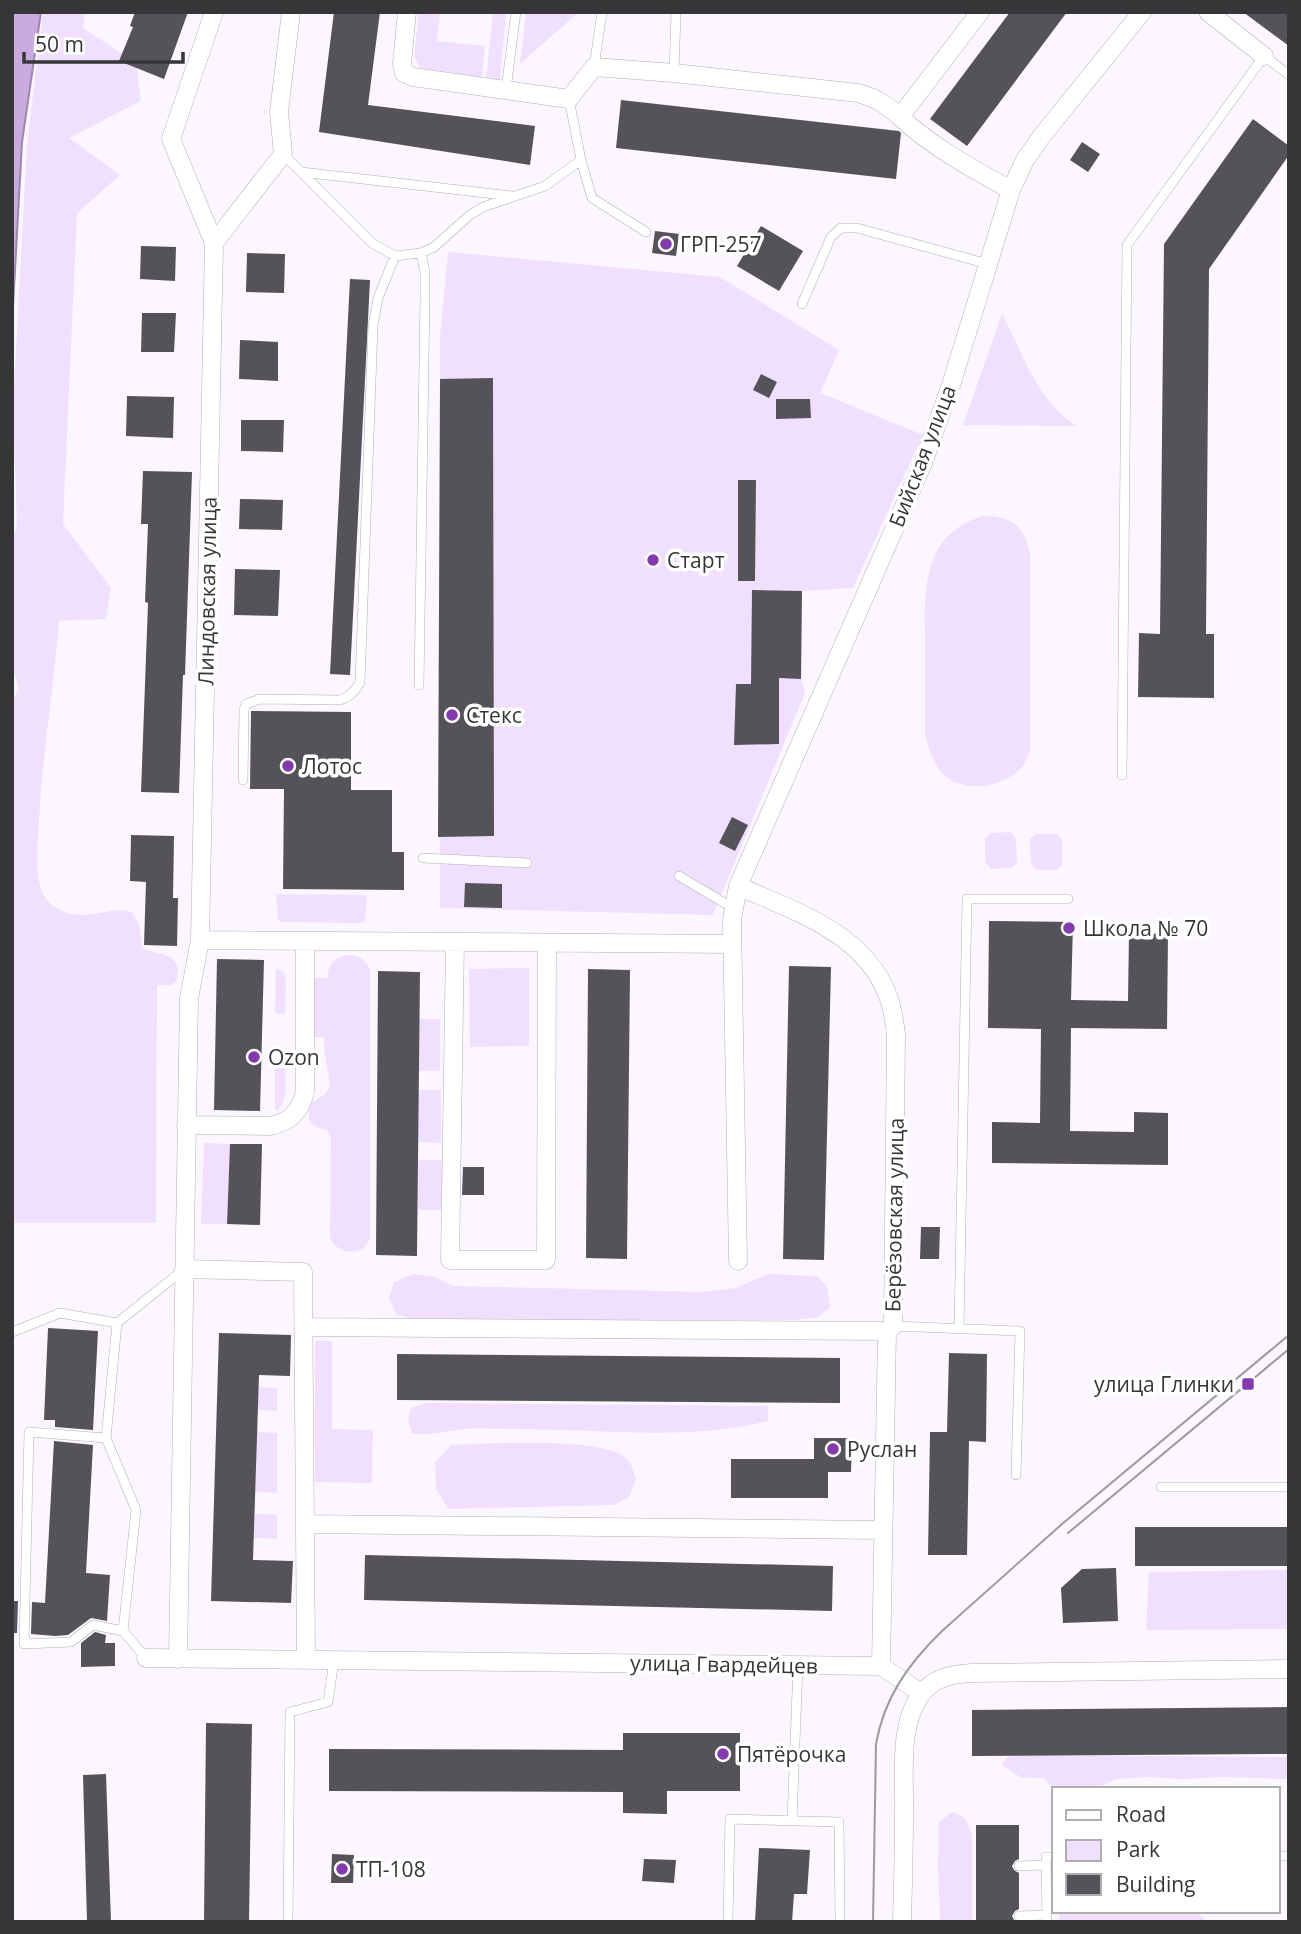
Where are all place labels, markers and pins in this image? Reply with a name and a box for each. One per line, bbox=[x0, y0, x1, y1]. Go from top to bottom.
place label: ГРП-257 bbox=[680, 230, 762, 258]
marker: ГРП-257 bbox=[658, 236, 674, 252]
place label: Старт bbox=[667, 546, 725, 574]
marker: Старт bbox=[645, 552, 661, 568]
place label: Стекс bbox=[466, 701, 522, 729]
marker: Стекс bbox=[444, 707, 460, 723]
place label: Лотос bbox=[302, 752, 362, 780]
marker: Лотос bbox=[280, 758, 296, 774]
place label: Школа № 70 bbox=[1083, 914, 1208, 942]
marker: Школа № 70 bbox=[1061, 920, 1077, 936]
place label: Ozon bbox=[268, 1043, 320, 1071]
marker: Ozon bbox=[246, 1049, 262, 1065]
place label: улица Глинки bbox=[1094, 1370, 1234, 1398]
marker: улица Глинки bbox=[1240, 1376, 1256, 1392]
place label: Руслан bbox=[847, 1435, 917, 1463]
marker: Руслан bbox=[825, 1441, 841, 1457]
place label: Пятёрочка bbox=[737, 1740, 846, 1768]
marker: Пятёрочка bbox=[715, 1746, 731, 1762]
place label: ТП-108 bbox=[356, 1855, 426, 1883]
marker: ТП-108 bbox=[334, 1861, 350, 1877]

